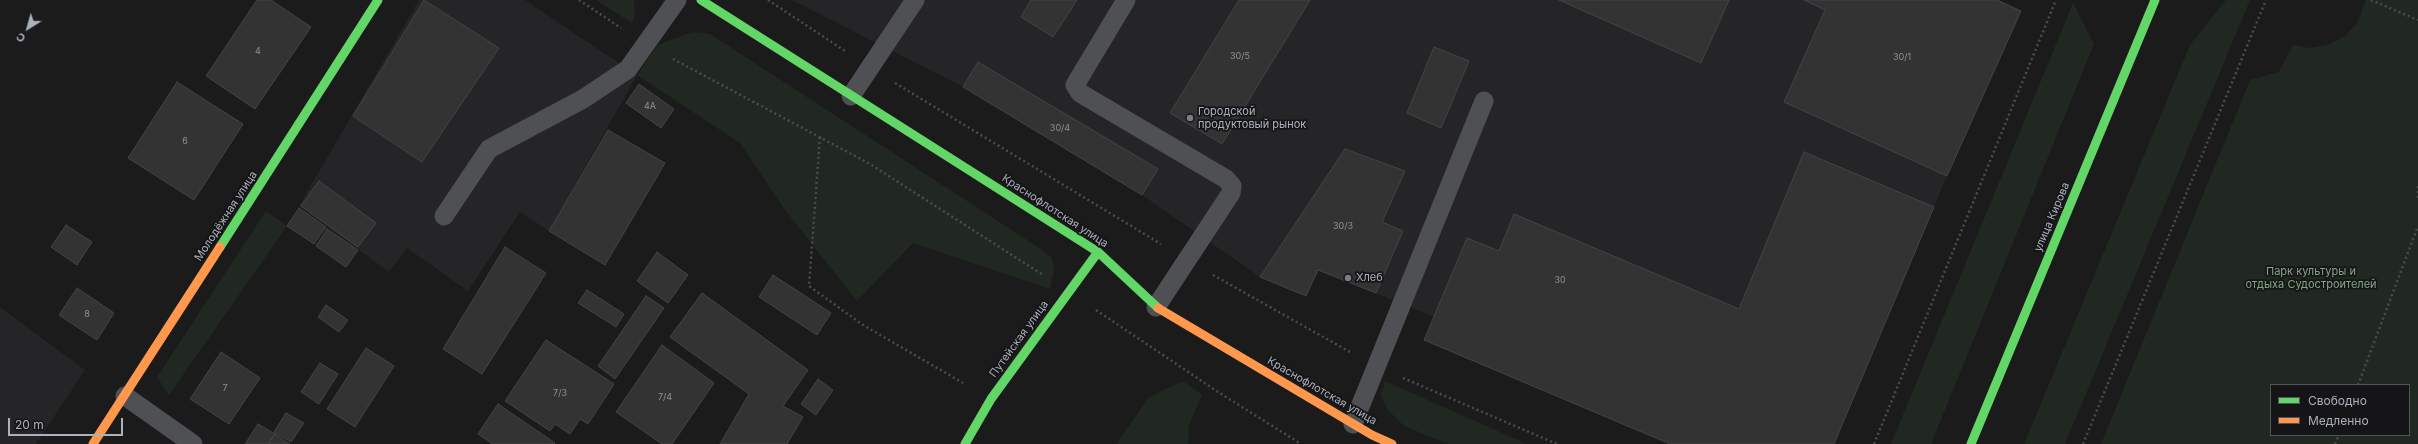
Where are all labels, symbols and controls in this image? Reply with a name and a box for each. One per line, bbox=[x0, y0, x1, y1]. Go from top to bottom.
north arrow bbox=[8, 8, 48, 48]
text: С bbox=[13, 30, 28, 46]
house number: 4 bbox=[255, 46, 261, 56]
house number: 30/5 bbox=[1230, 51, 1250, 61]
house number: 30/1 bbox=[1893, 52, 1911, 62]
house number: 4А bbox=[644, 101, 656, 111]
place label: Городской продуктовый рынок bbox=[1198, 105, 1306, 131]
marker: Городской продуктовый рынок bbox=[1185, 113, 1195, 123]
house number: 30/4 bbox=[1050, 123, 1070, 133]
house number: 6 bbox=[182, 136, 188, 146]
street label: Молодёжная улица bbox=[192, 169, 260, 263]
street label: Краснофлотская улица bbox=[999, 172, 1111, 250]
street label: улица Кирова bbox=[2031, 180, 2073, 254]
house number: 30/3 bbox=[1333, 221, 1353, 231]
park label: Парк культуры и отдыха Судостроителей bbox=[2245, 265, 2377, 291]
place label: Хлеб bbox=[1356, 271, 1383, 285]
marker: Хлеб bbox=[1343, 273, 1353, 283]
house number: 30 bbox=[1554, 275, 1566, 285]
street label: Путейская улица bbox=[987, 298, 1051, 380]
house number: 8 bbox=[84, 309, 90, 319]
street label: Краснофлотская улица bbox=[1265, 354, 1379, 428]
house number: 7 bbox=[222, 383, 228, 393]
legend bbox=[2270, 384, 2410, 436]
house number: 7/3 bbox=[553, 388, 567, 398]
house number: 7/4 bbox=[658, 392, 672, 402]
text: Свободно bbox=[2308, 393, 2367, 408]
scale bar bbox=[10, 410, 125, 436]
text: Медленно bbox=[2308, 413, 2369, 428]
text: 20 m bbox=[15, 417, 44, 432]

